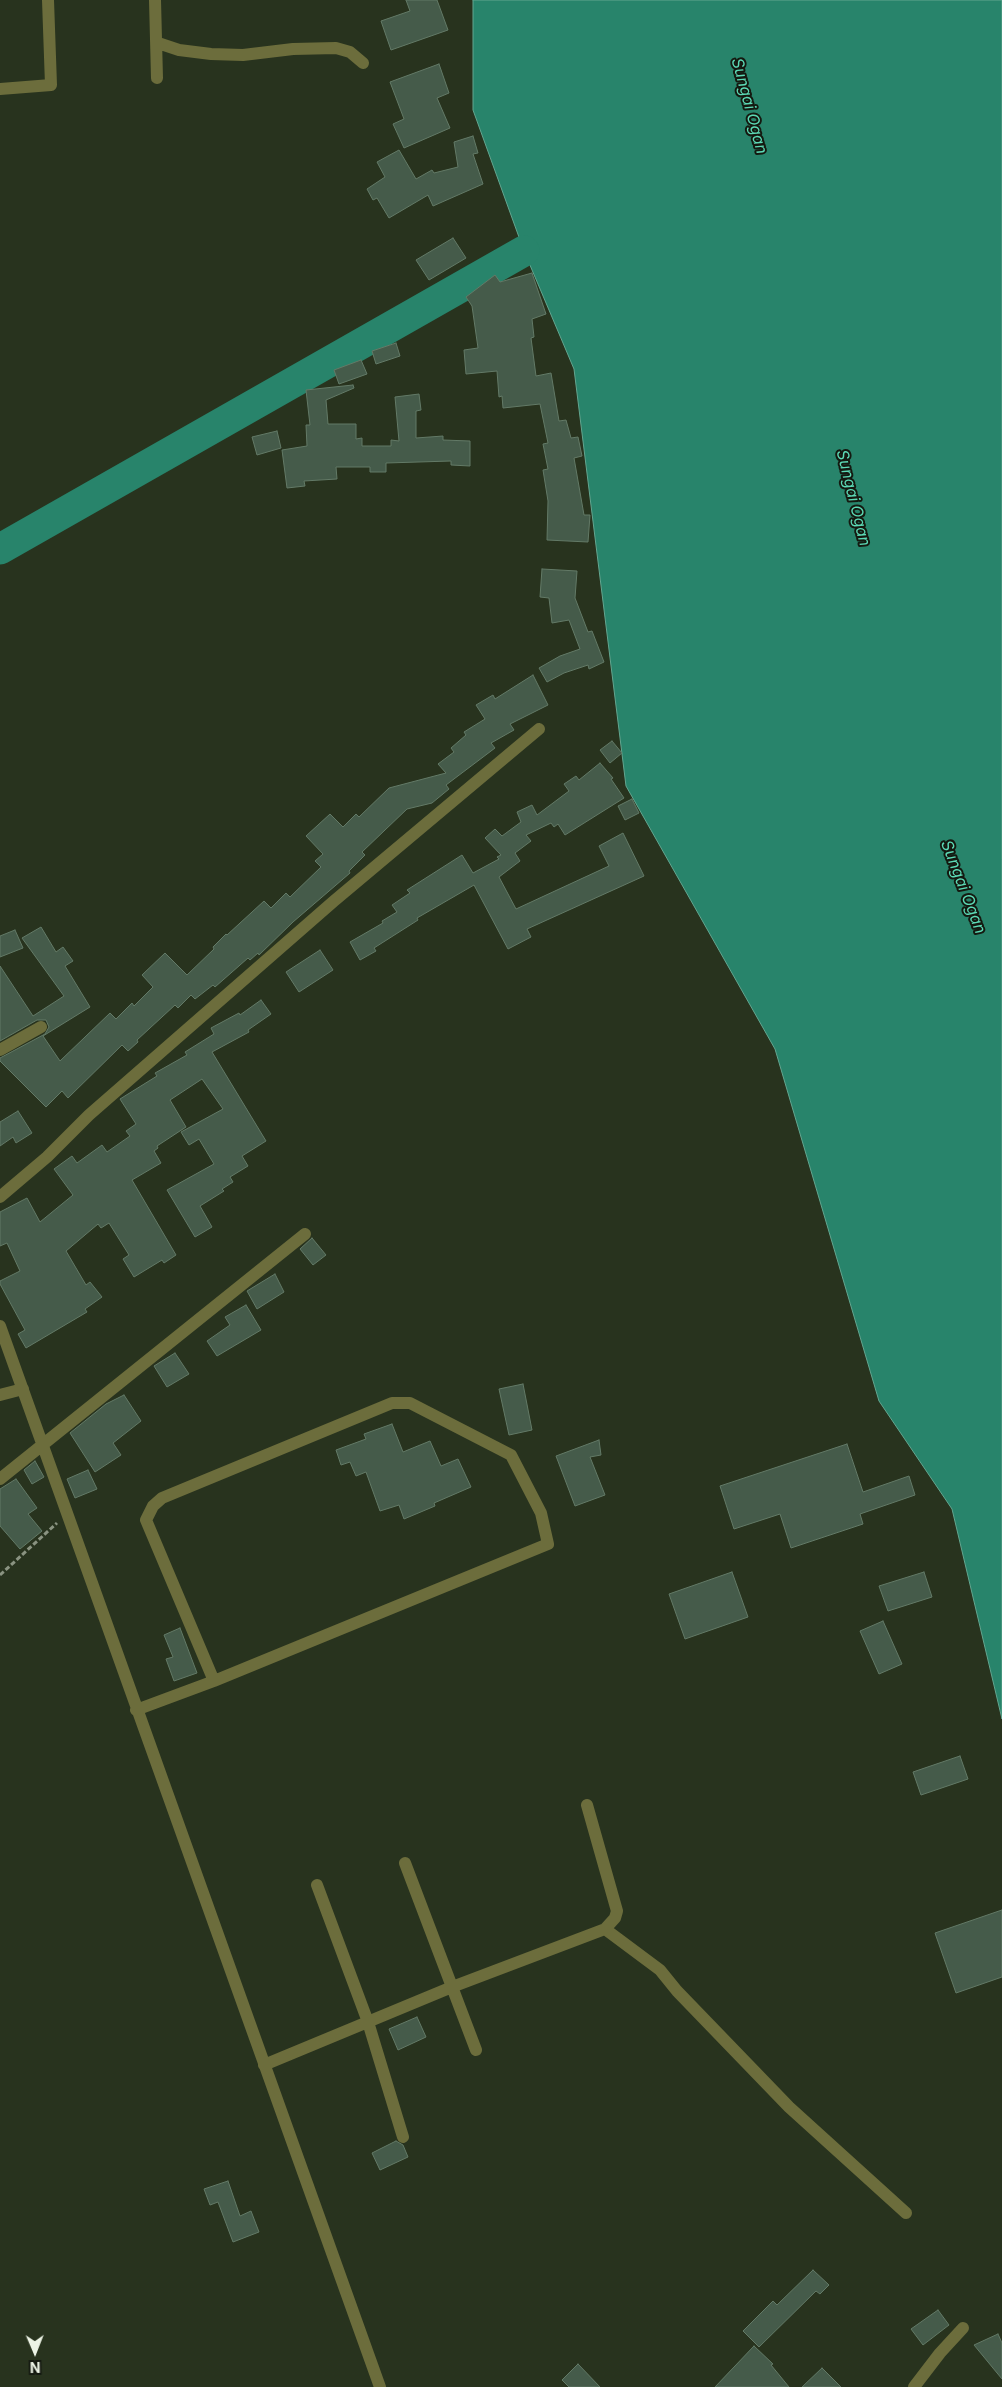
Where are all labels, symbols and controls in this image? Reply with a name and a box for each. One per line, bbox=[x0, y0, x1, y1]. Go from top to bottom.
water label: Sungai Ogan bbox=[727, 56, 771, 156]
water label: Sungai Ogan bbox=[832, 448, 874, 548]
water label: Sungai Ogan bbox=[936, 838, 990, 936]
north arrow bbox=[10, 2327, 60, 2377]
text: N bbox=[30, 2359, 41, 2376]

